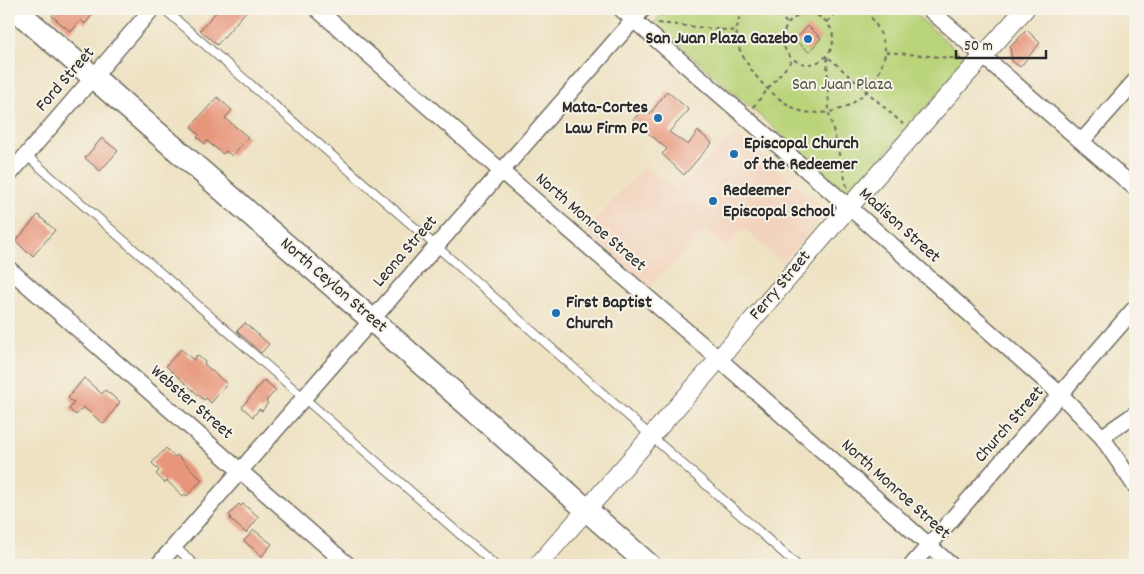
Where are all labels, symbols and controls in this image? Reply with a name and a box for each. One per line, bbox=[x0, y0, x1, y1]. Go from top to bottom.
place label: San Juan Plaza Gazebo bbox=[646, 27, 798, 52]
scale bar bbox=[956, 28, 1046, 60]
marker: San Juan Plaza Gazebo bbox=[802, 33, 814, 45]
text: 50 m bbox=[964, 36, 993, 58]
street label: Ford Street bbox=[31, 42, 102, 118]
park label: San Juan Plaza bbox=[792, 73, 893, 98]
place label: Mata-Cortes Law Firm PC bbox=[562, 96, 648, 142]
marker: Mata-Cortes Law Firm PC bbox=[652, 112, 664, 124]
place label: Episcopal Church of the Redeemer bbox=[744, 132, 859, 178]
marker: Episcopal Church of the Redeemer bbox=[728, 148, 740, 160]
street label: North Monroe Street bbox=[529, 168, 651, 279]
place label: Redeemer Episcopal School bbox=[723, 179, 835, 225]
street label: Madison Street bbox=[853, 182, 946, 270]
marker: Redeemer Episcopal School bbox=[707, 195, 719, 207]
street label: Leona Street bbox=[368, 210, 445, 293]
street label: North Ceylon Street bbox=[274, 232, 392, 340]
street label: Ferry Street bbox=[744, 245, 818, 326]
place label: First Baptist Church bbox=[566, 291, 652, 337]
marker: First Baptist Church bbox=[550, 307, 562, 319]
street label: Webster Street bbox=[144, 360, 238, 446]
street label: Church Street bbox=[969, 381, 1051, 469]
street label: North Monroe Street bbox=[835, 434, 956, 546]

